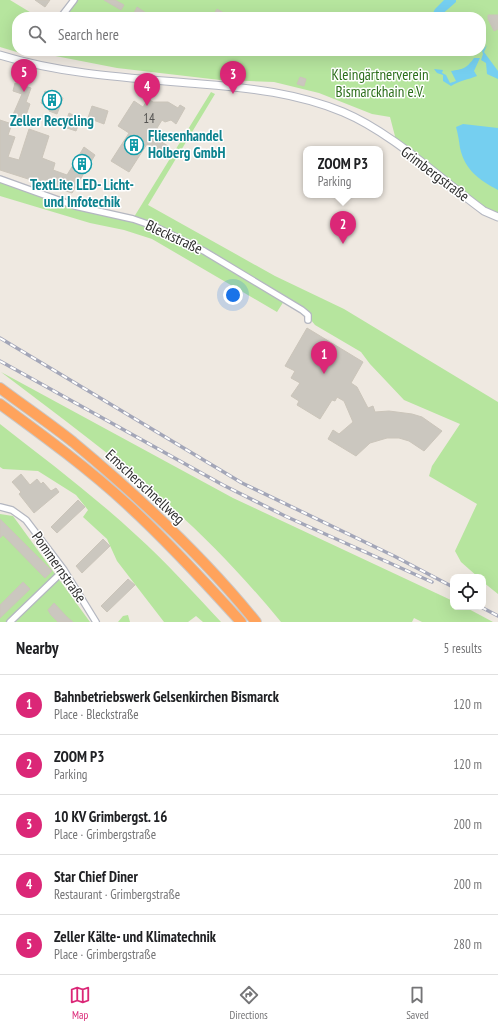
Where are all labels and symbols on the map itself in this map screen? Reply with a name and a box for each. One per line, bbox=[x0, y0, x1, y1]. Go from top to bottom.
pin: 5 bbox=[11, 59, 37, 92]
pin: 3 bbox=[220, 61, 246, 94]
park label: Kleingärtnerverein Bismarckhain e.V. bbox=[331, 65, 429, 101]
pin: 4 bbox=[134, 73, 160, 106]
building icon: Zeller Recycling bbox=[41, 89, 63, 111]
house number: 14 bbox=[143, 110, 155, 127]
place label: Zeller Recycling bbox=[10, 111, 94, 130]
place label: Fliesenhandel Holberg GmbH bbox=[148, 126, 225, 162]
building icon: Fliesenhandel Holberg GmbH bbox=[123, 134, 145, 156]
street label: Grimbergstraße bbox=[397, 142, 473, 205]
building icon: TextLite LED- Licht- und Infotechik bbox=[71, 153, 93, 175]
place label: TextLite LED- Licht- und Infotechik bbox=[30, 175, 134, 211]
pin: 2 bbox=[330, 211, 356, 244]
street label: Bleckstraße bbox=[143, 215, 206, 258]
your location bbox=[223, 285, 243, 305]
pin: 1 bbox=[311, 341, 337, 374]
street label: Emscherschnellweg bbox=[102, 445, 189, 528]
street label: Pommernstraße bbox=[28, 528, 91, 606]

